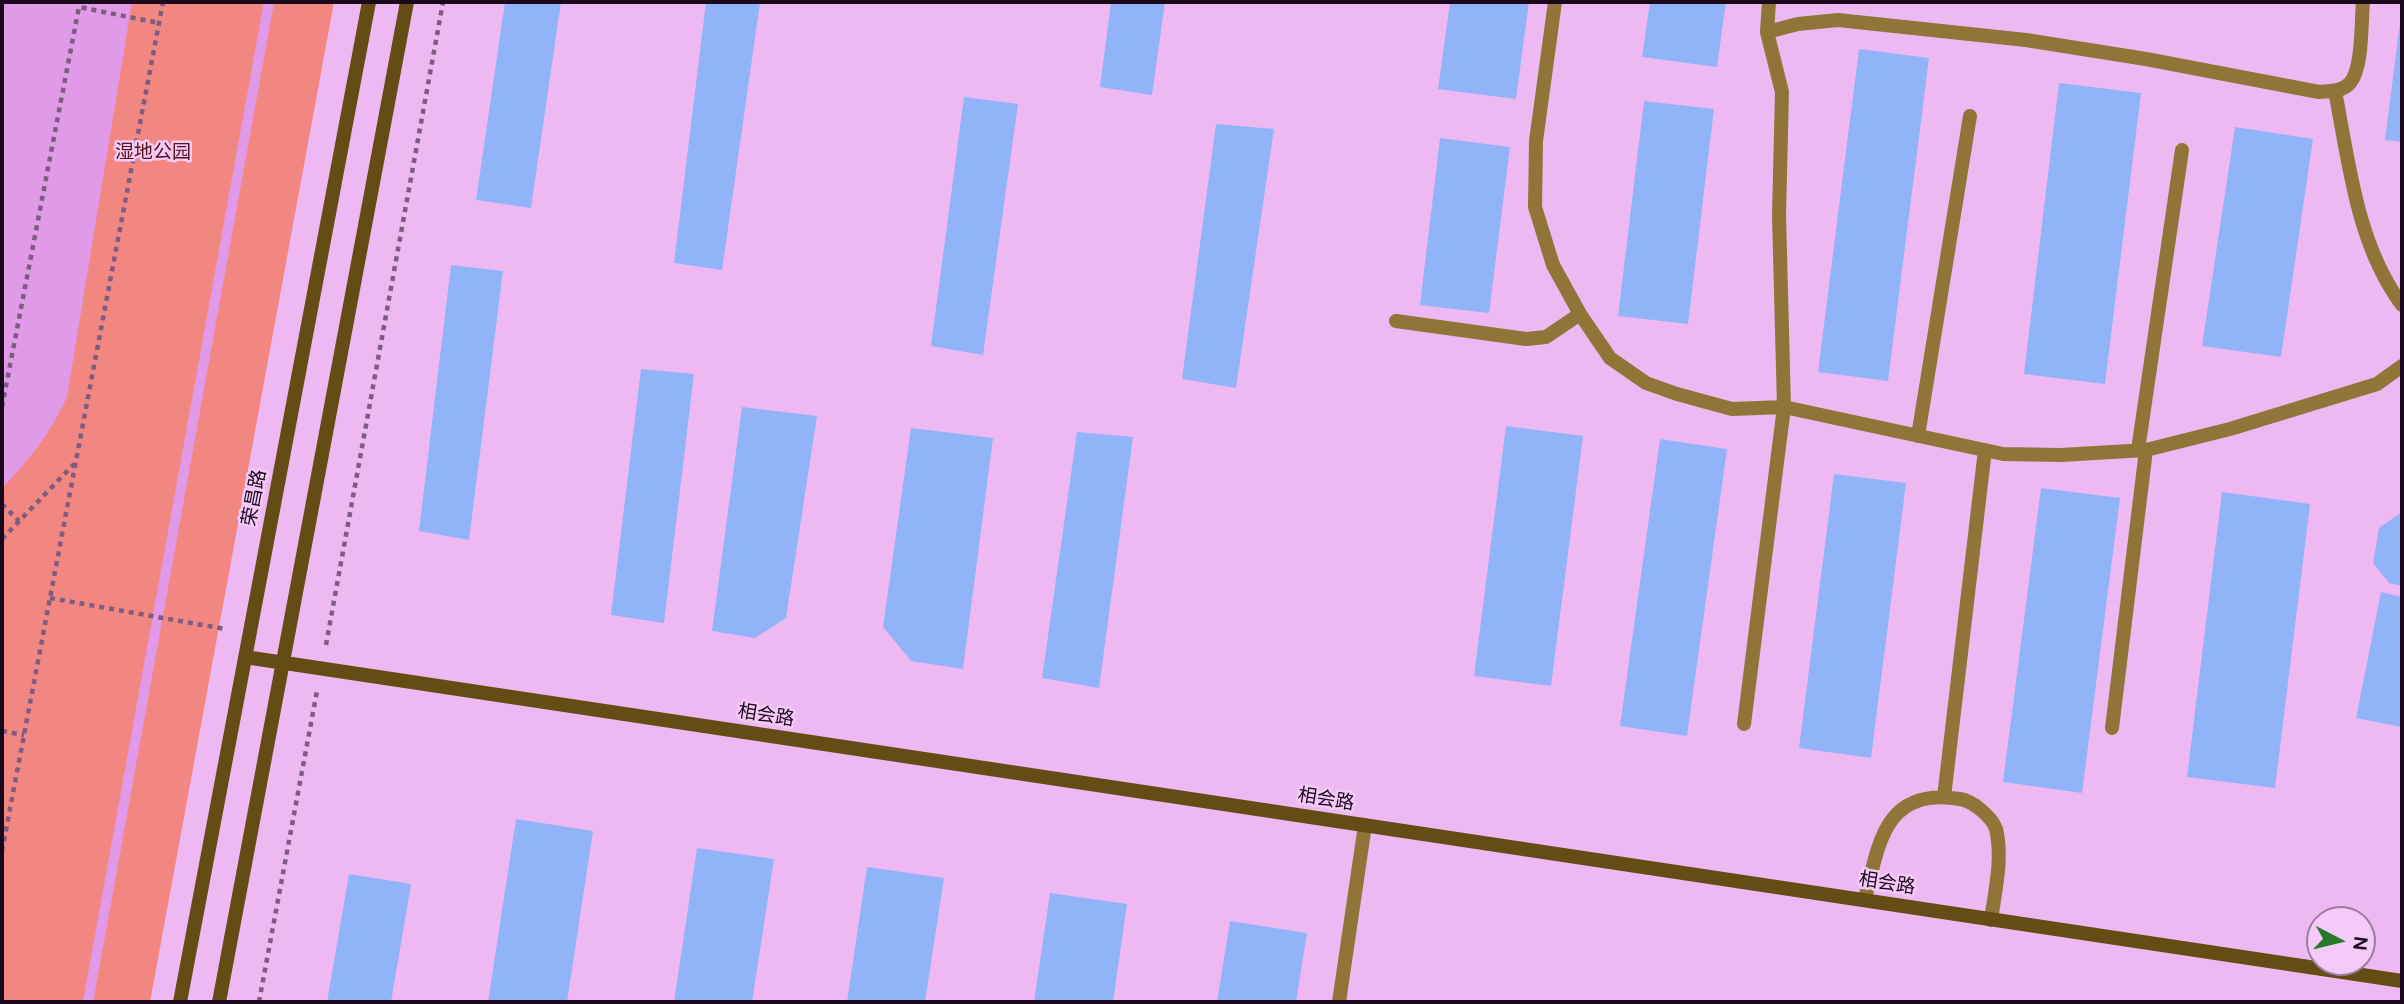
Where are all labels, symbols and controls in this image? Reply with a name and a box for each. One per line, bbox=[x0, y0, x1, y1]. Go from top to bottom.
park label: 湿地公园 bbox=[115, 142, 191, 164]
street label: 荣昌路 bbox=[238, 468, 272, 528]
street label: 相会路 bbox=[736, 700, 796, 732]
street label: 相会路 bbox=[1296, 784, 1356, 816]
street label: 相会路 bbox=[1857, 868, 1917, 900]
north arrow bbox=[2306, 906, 2376, 976]
text: N bbox=[2347, 935, 2374, 952]

